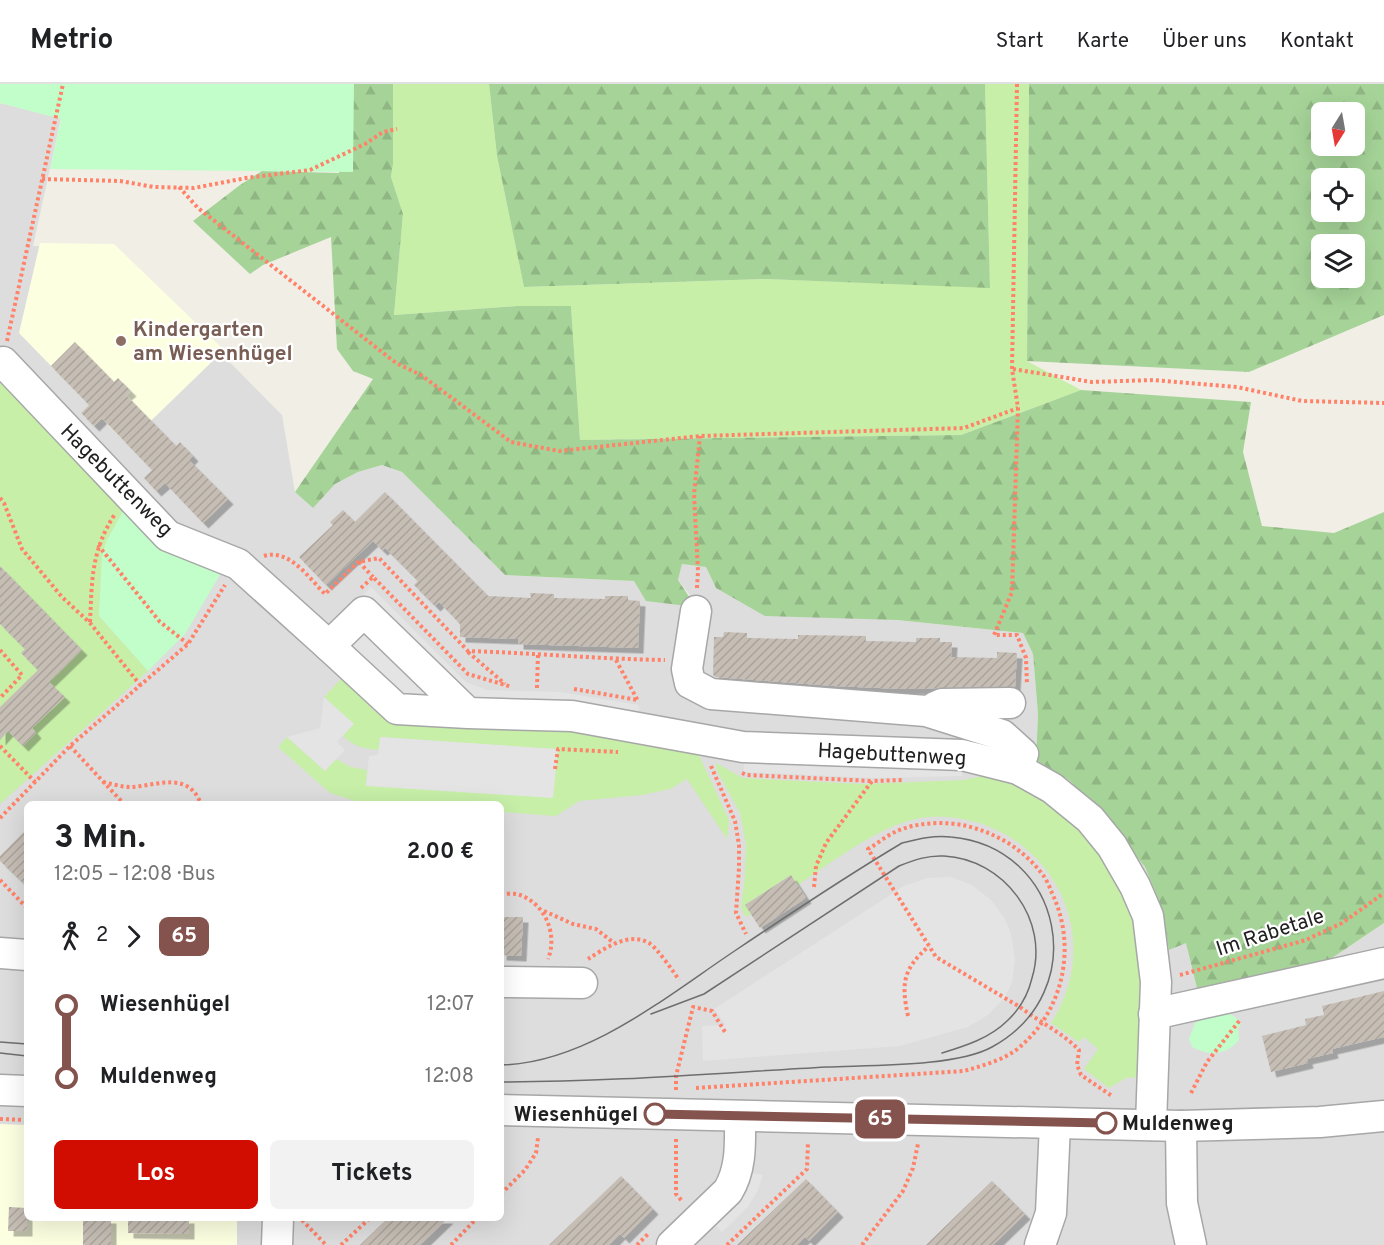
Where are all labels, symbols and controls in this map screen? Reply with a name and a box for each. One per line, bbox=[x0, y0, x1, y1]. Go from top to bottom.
text: Metrio bbox=[30, 23, 113, 59]
text: Start bbox=[996, 28, 1044, 55]
text: Karte bbox=[1077, 28, 1129, 55]
text: Über uns bbox=[1162, 28, 1247, 55]
text: Kontakt bbox=[1280, 28, 1354, 55]
north arrow bbox=[1311, 102, 1365, 156]
map controls bbox=[1311, 102, 1365, 288]
button: locate bbox=[1311, 168, 1365, 222]
button: layers bbox=[1311, 234, 1365, 288]
place label: Kindergarten am Wiesenhügel bbox=[133, 317, 293, 368]
marker: Kindergarten am Wiesenhügel bbox=[114, 334, 128, 348]
street label: Hagebuttenweg bbox=[54, 419, 178, 543]
street label: Hagebuttenweg bbox=[817, 738, 967, 773]
text: 3 Min. bbox=[54, 818, 146, 860]
text: 2.00 € bbox=[407, 839, 474, 866]
text: 12:05 – 12:08 · Bus bbox=[54, 862, 215, 888]
street label: Im Rabetale bbox=[1213, 903, 1328, 964]
icon: walk bbox=[54, 920, 87, 953]
icon: forward bbox=[117, 920, 150, 953]
text: 2 bbox=[96, 923, 108, 949]
text: 65 bbox=[171, 923, 197, 950]
text: Wiesenhügel bbox=[100, 992, 230, 1019]
text: 12:07 bbox=[427, 992, 474, 1018]
text: Muldenweg bbox=[100, 1064, 217, 1091]
text: 12:08 bbox=[425, 1064, 474, 1090]
line badge: 65 bbox=[853, 1100, 907, 1138]
place label: Wiesenhügel bbox=[514, 1102, 638, 1129]
marker: Wiesenhügel bbox=[644, 1103, 666, 1125]
text: 65 bbox=[867, 1106, 893, 1133]
place label: Muldenweg bbox=[1122, 1111, 1234, 1138]
marker: Muldenweg bbox=[1095, 1112, 1117, 1134]
button: Los bbox=[54, 1140, 258, 1209]
button: Tickets bbox=[270, 1140, 474, 1209]

